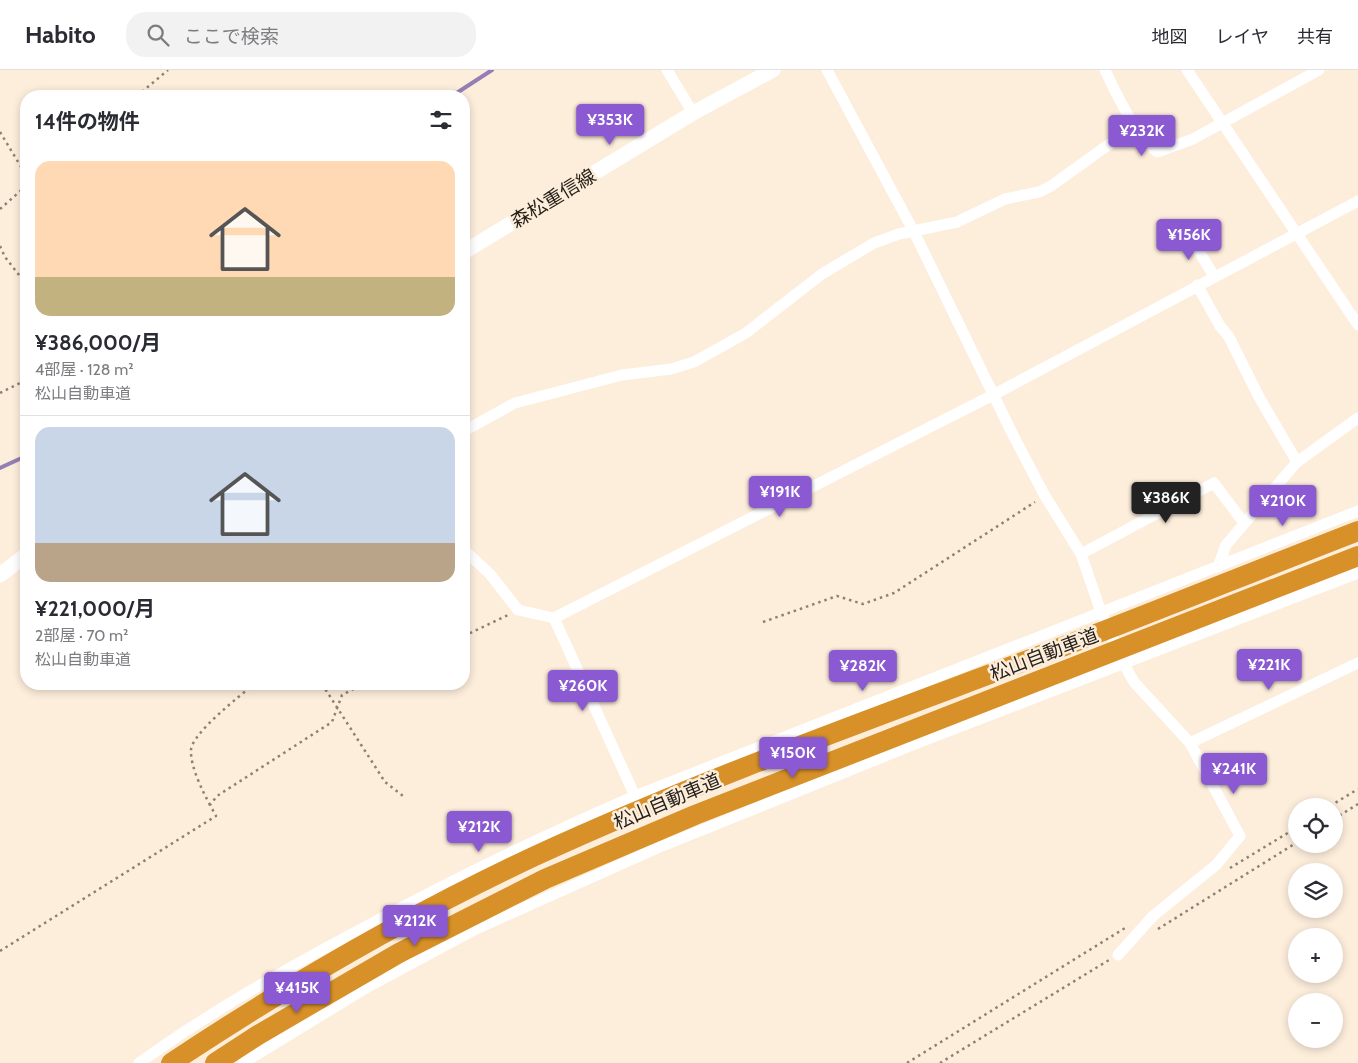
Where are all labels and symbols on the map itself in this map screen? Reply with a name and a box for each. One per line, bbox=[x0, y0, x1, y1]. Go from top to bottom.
pin: ¥353K bbox=[575, 104, 645, 146]
pin: ¥232K bbox=[1107, 114, 1177, 157]
street label: 森松重信線 bbox=[507, 164, 600, 233]
pin: ¥156K bbox=[1154, 218, 1224, 261]
pin: ¥191K bbox=[745, 476, 815, 518]
pin: ¥386K bbox=[1131, 482, 1201, 524]
pin: ¥210K bbox=[1248, 484, 1318, 527]
street label: 松山自動車道 bbox=[987, 623, 1102, 686]
pin: ¥221K bbox=[1234, 648, 1304, 691]
pin: ¥282K bbox=[828, 650, 898, 692]
pin: ¥260K bbox=[548, 670, 618, 712]
pin: ¥150K bbox=[758, 736, 828, 779]
pin: ¥241K bbox=[1199, 752, 1269, 795]
street label: 松山自動車道 bbox=[610, 769, 724, 834]
pin: ¥212K bbox=[444, 810, 514, 853]
pin: ¥212K bbox=[380, 904, 450, 947]
pin: ¥415K bbox=[262, 972, 332, 1014]

